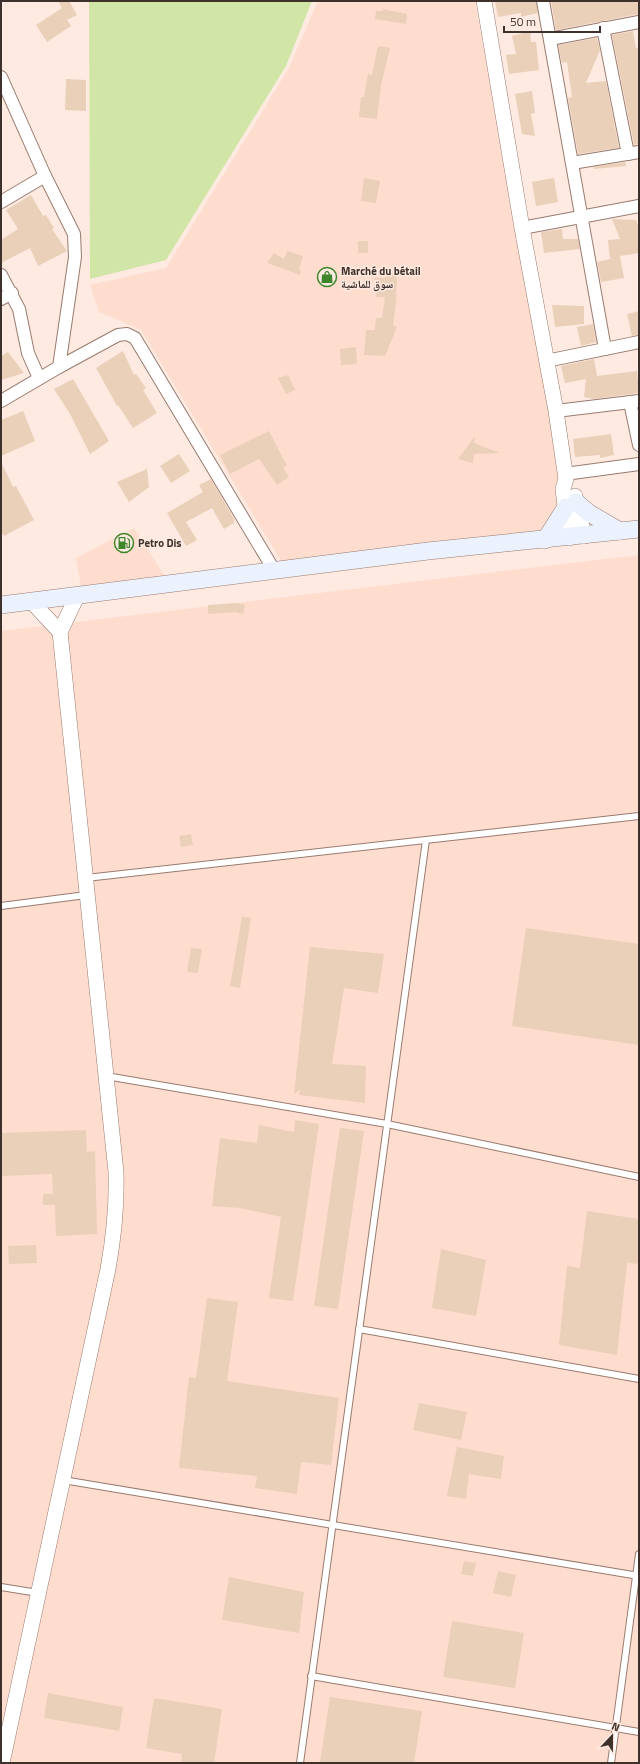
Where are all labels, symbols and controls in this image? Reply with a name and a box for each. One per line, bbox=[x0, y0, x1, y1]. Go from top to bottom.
scale bar bbox=[504, 8, 600, 34]
text: 50 m bbox=[510, 12, 536, 31]
place label: Marché du bétail سوق للماشية bbox=[341, 263, 421, 292]
shop icon: Marché du bétail سوق للماشية bbox=[316, 266, 338, 288]
fuel station icon: Petro Dis bbox=[113, 532, 135, 554]
place label: Petro Dis bbox=[138, 535, 182, 551]
north arrow bbox=[592, 1716, 632, 1756]
text: N bbox=[609, 1718, 622, 1736]

